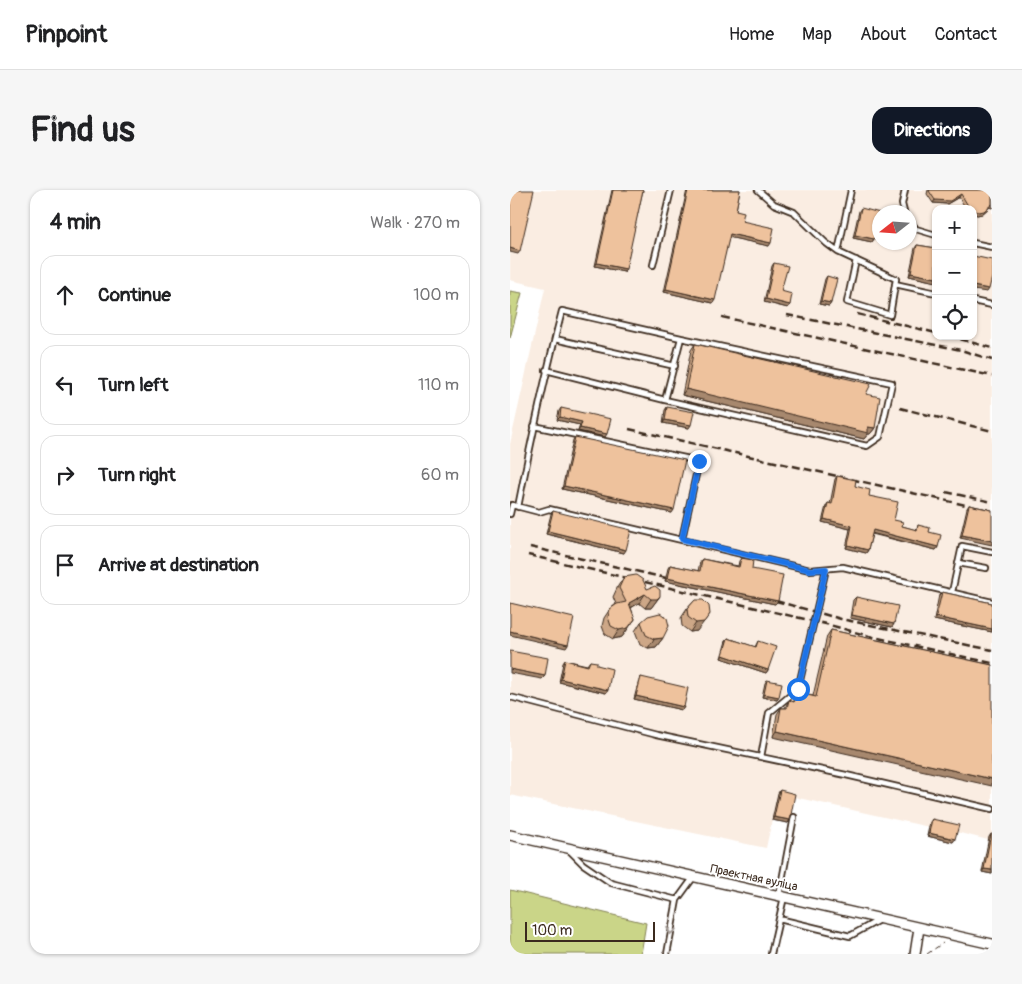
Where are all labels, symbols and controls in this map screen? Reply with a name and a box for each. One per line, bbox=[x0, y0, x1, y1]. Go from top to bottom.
text: Pinpoint bbox=[25, 20, 107, 49]
text: Home bbox=[729, 23, 774, 46]
text: Map bbox=[802, 23, 832, 46]
text: About bbox=[860, 23, 906, 46]
text: Contact bbox=[934, 23, 997, 46]
button: Directions bbox=[872, 107, 992, 154]
text: Find us bbox=[30, 108, 135, 152]
north arrow bbox=[872, 205, 917, 250]
map controls bbox=[932, 205, 977, 340]
button: + bbox=[932, 205, 977, 250]
text: 4 min bbox=[50, 209, 101, 236]
text: Walk · 270 m bbox=[370, 213, 460, 233]
button: − bbox=[932, 250, 977, 295]
icon: ahead bbox=[51, 281, 79, 309]
text: Continue bbox=[98, 283, 171, 307]
text: 100 m bbox=[413, 285, 459, 305]
button: locate bbox=[932, 295, 977, 340]
icon: left bbox=[51, 371, 79, 399]
text: Turn left bbox=[98, 373, 168, 397]
text: 110 m bbox=[418, 375, 459, 395]
route end bbox=[688, 450, 711, 473]
icon: right bbox=[51, 461, 79, 489]
text: Turn right bbox=[98, 463, 176, 487]
text: 60 m bbox=[421, 465, 459, 485]
icon: arrive bbox=[51, 551, 79, 579]
text: Arrive at destination bbox=[98, 553, 259, 577]
route start bbox=[787, 678, 810, 701]
street label: Праектная вуліца bbox=[709, 861, 799, 895]
scale bar bbox=[525, 919, 655, 942]
text: 100 m bbox=[532, 922, 572, 939]
one-way arrow bbox=[666, 926, 677, 935]

